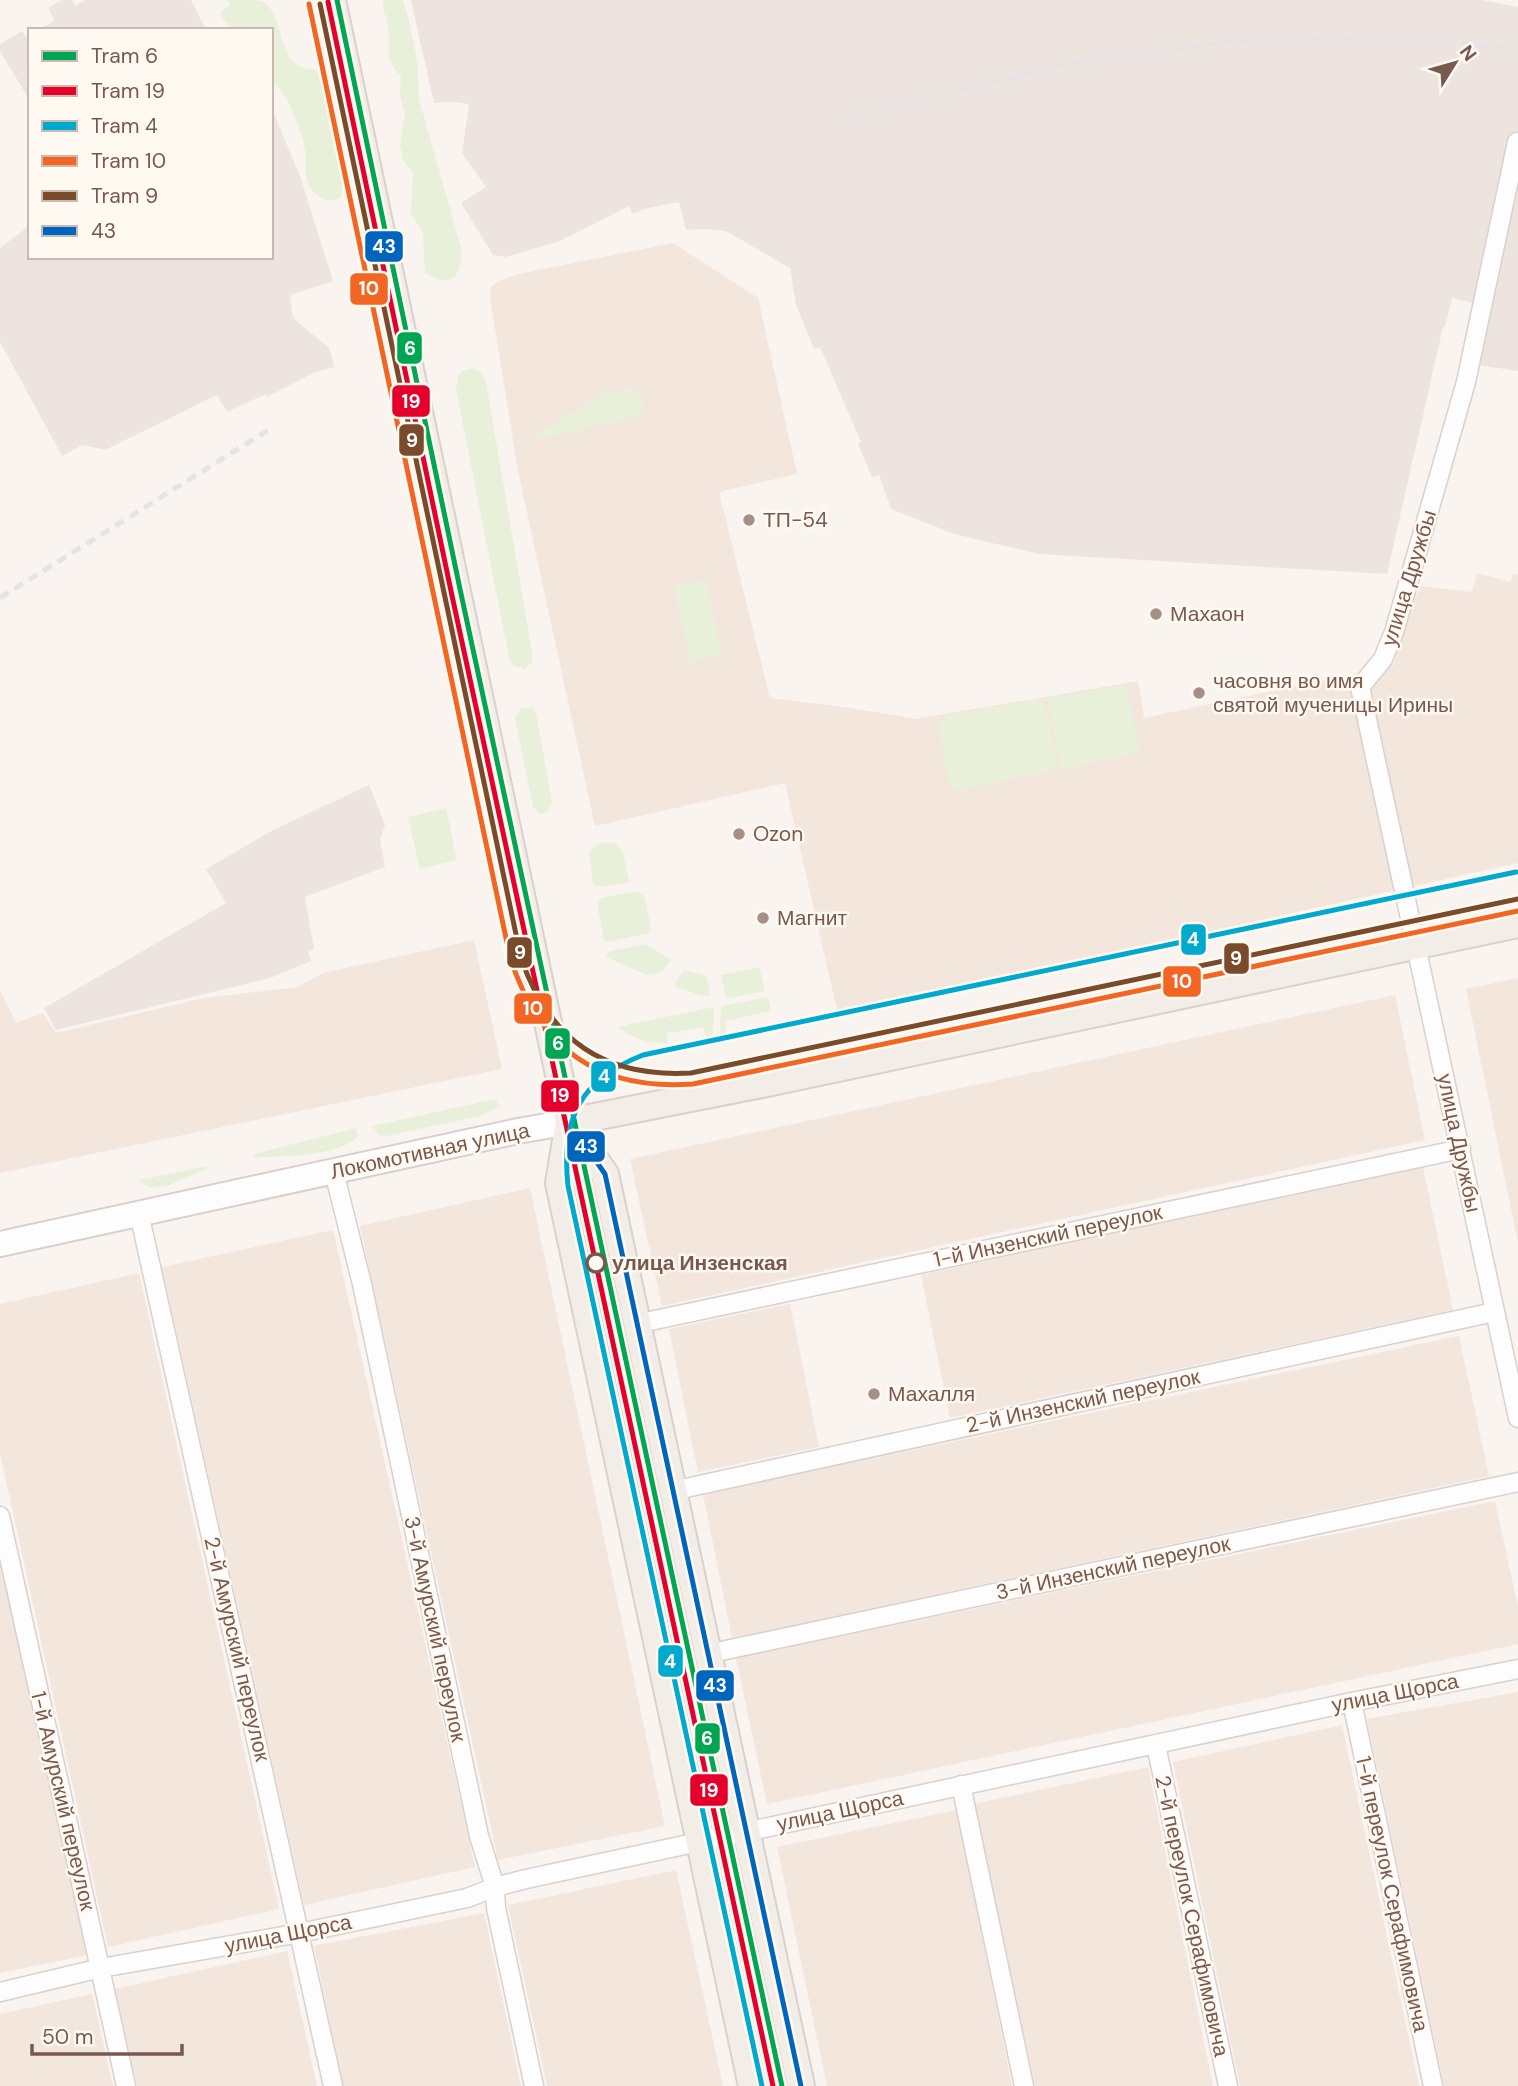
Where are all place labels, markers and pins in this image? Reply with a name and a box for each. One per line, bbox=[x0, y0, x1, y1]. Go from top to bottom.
place label: ТП-54 bbox=[763, 506, 828, 534]
marker: ТП-54 bbox=[741, 512, 757, 528]
place label: Махаон bbox=[1170, 600, 1245, 628]
marker: Махаон bbox=[1148, 606, 1164, 622]
place label: часовня во имя святой мученицы Ирины bbox=[1213, 667, 1453, 719]
marker: часовня во имя святой мученицы Ирины bbox=[1191, 685, 1207, 701]
place label: Ozon bbox=[753, 820, 803, 848]
marker: Ozon bbox=[731, 826, 747, 842]
place label: Магнит bbox=[777, 904, 847, 932]
marker: Магнит bbox=[755, 910, 771, 926]
place label: улица Инзенская bbox=[612, 1249, 788, 1277]
marker: улица Инзенская bbox=[586, 1253, 606, 1273]
place label: Махалля bbox=[888, 1380, 975, 1408]
marker: Махалля bbox=[866, 1386, 882, 1402]

